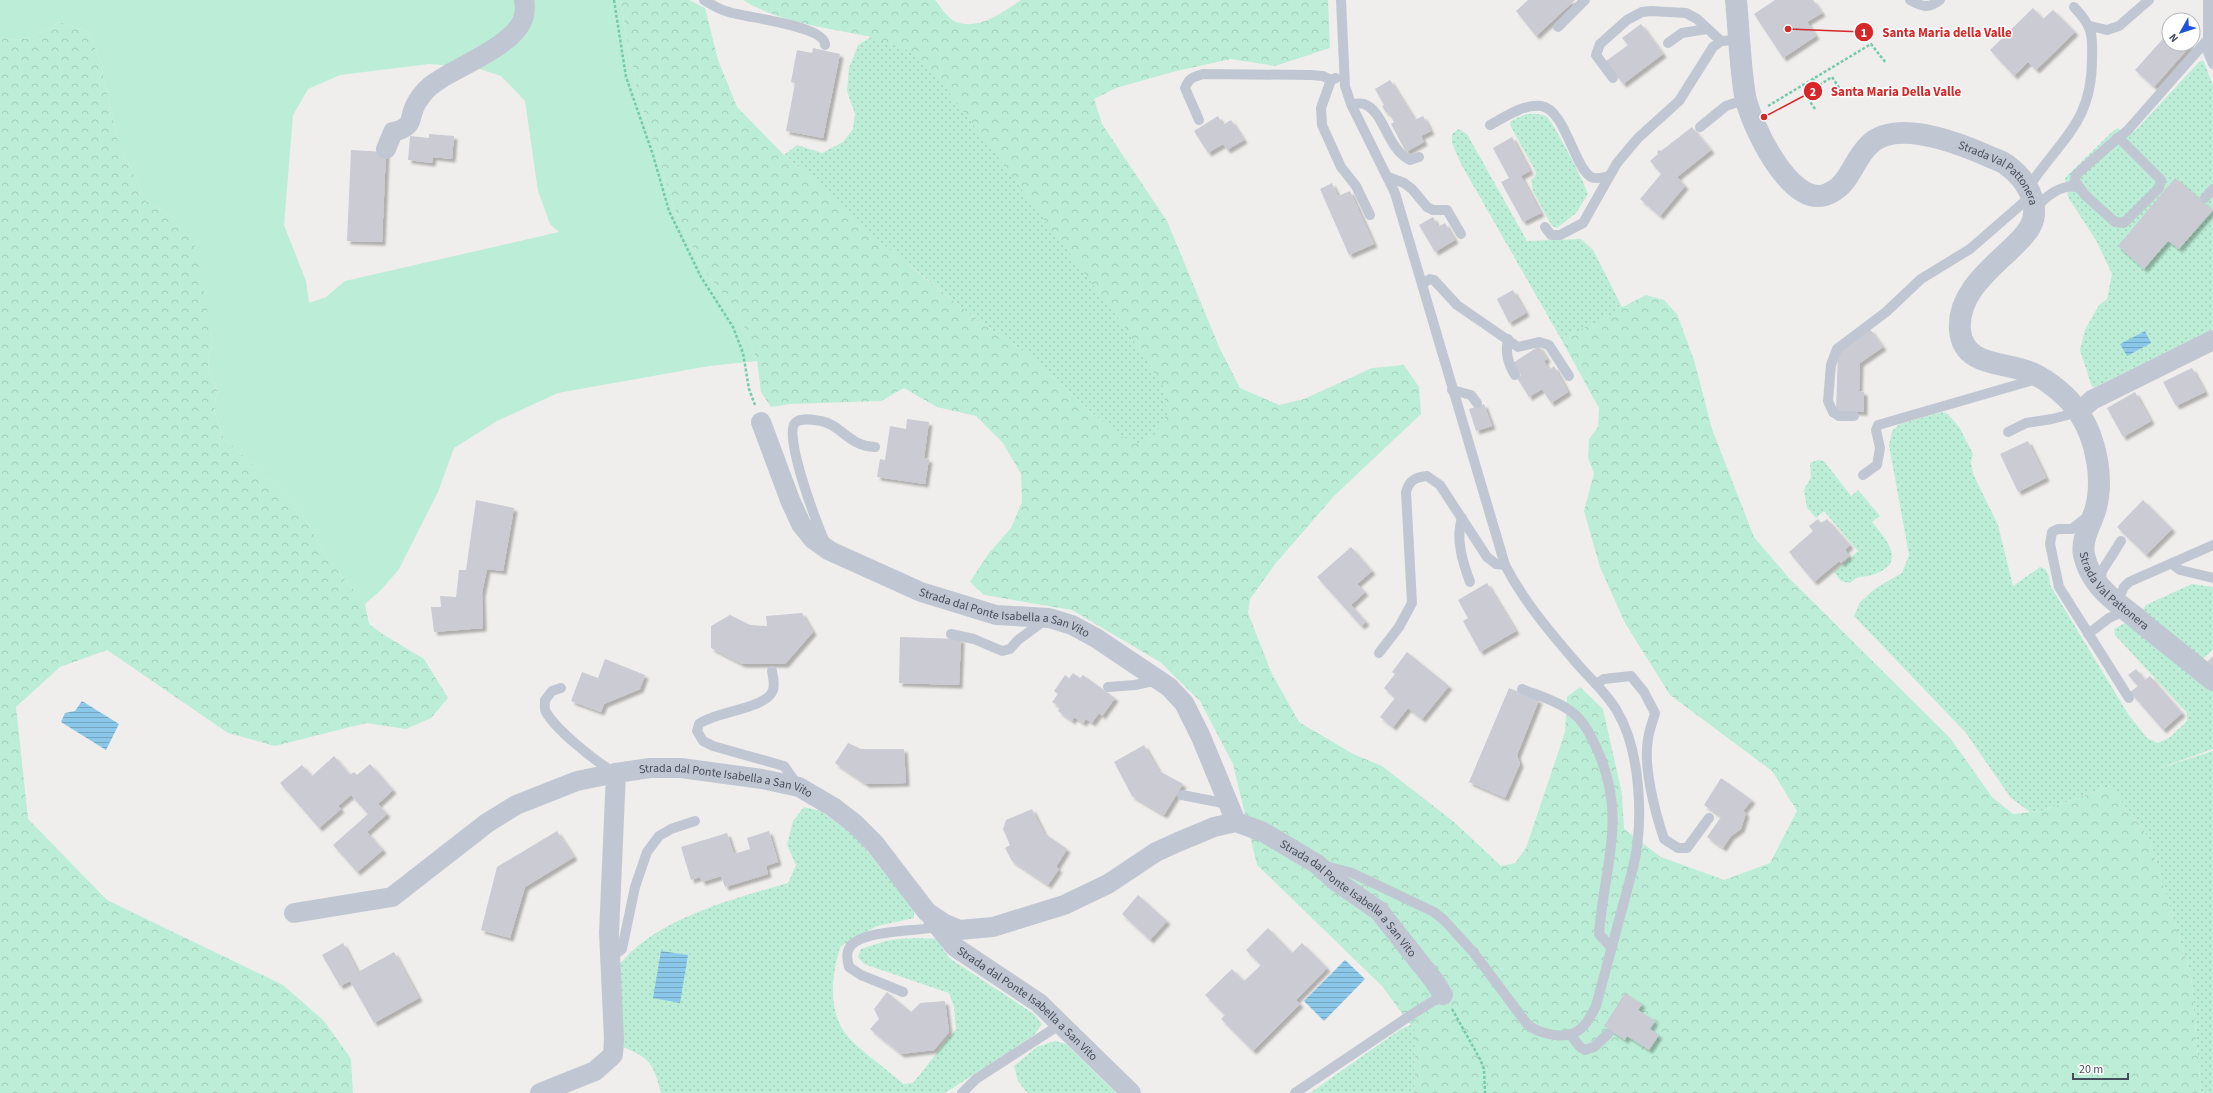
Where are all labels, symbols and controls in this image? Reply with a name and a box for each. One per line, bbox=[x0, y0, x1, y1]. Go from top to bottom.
north arrow bbox=[2161, 12, 2201, 52]
callout: Santa Maria della Valle bbox=[1854, 20, 2019, 45]
text: Santa Maria della Valle bbox=[1882, 24, 2012, 42]
text: 1 bbox=[1861, 25, 1867, 42]
text: N bbox=[2165, 30, 2182, 46]
callout: Santa Maria Della Valle bbox=[1803, 79, 1970, 104]
text: Santa Maria Della Valle bbox=[1831, 83, 1961, 101]
text: 2 bbox=[1810, 84, 1816, 101]
street label: Strada Val Pattonera bbox=[1956, 136, 2042, 207]
street label: Strada Val Pattonera bbox=[2075, 550, 2153, 634]
street label: Strada dal Ponte Isabella a San Vito bbox=[917, 583, 1093, 642]
street label: Strada dal Ponte Isabella a San Vito bbox=[638, 760, 816, 802]
street label: Strada dal Ponte Isabella a San Vito bbox=[1277, 835, 1421, 961]
street label: Strada dal Ponte Isabella a San Vito bbox=[954, 942, 1102, 1065]
scale bar bbox=[2073, 1055, 2128, 1081]
text: 20 m bbox=[2079, 1061, 2103, 1078]

